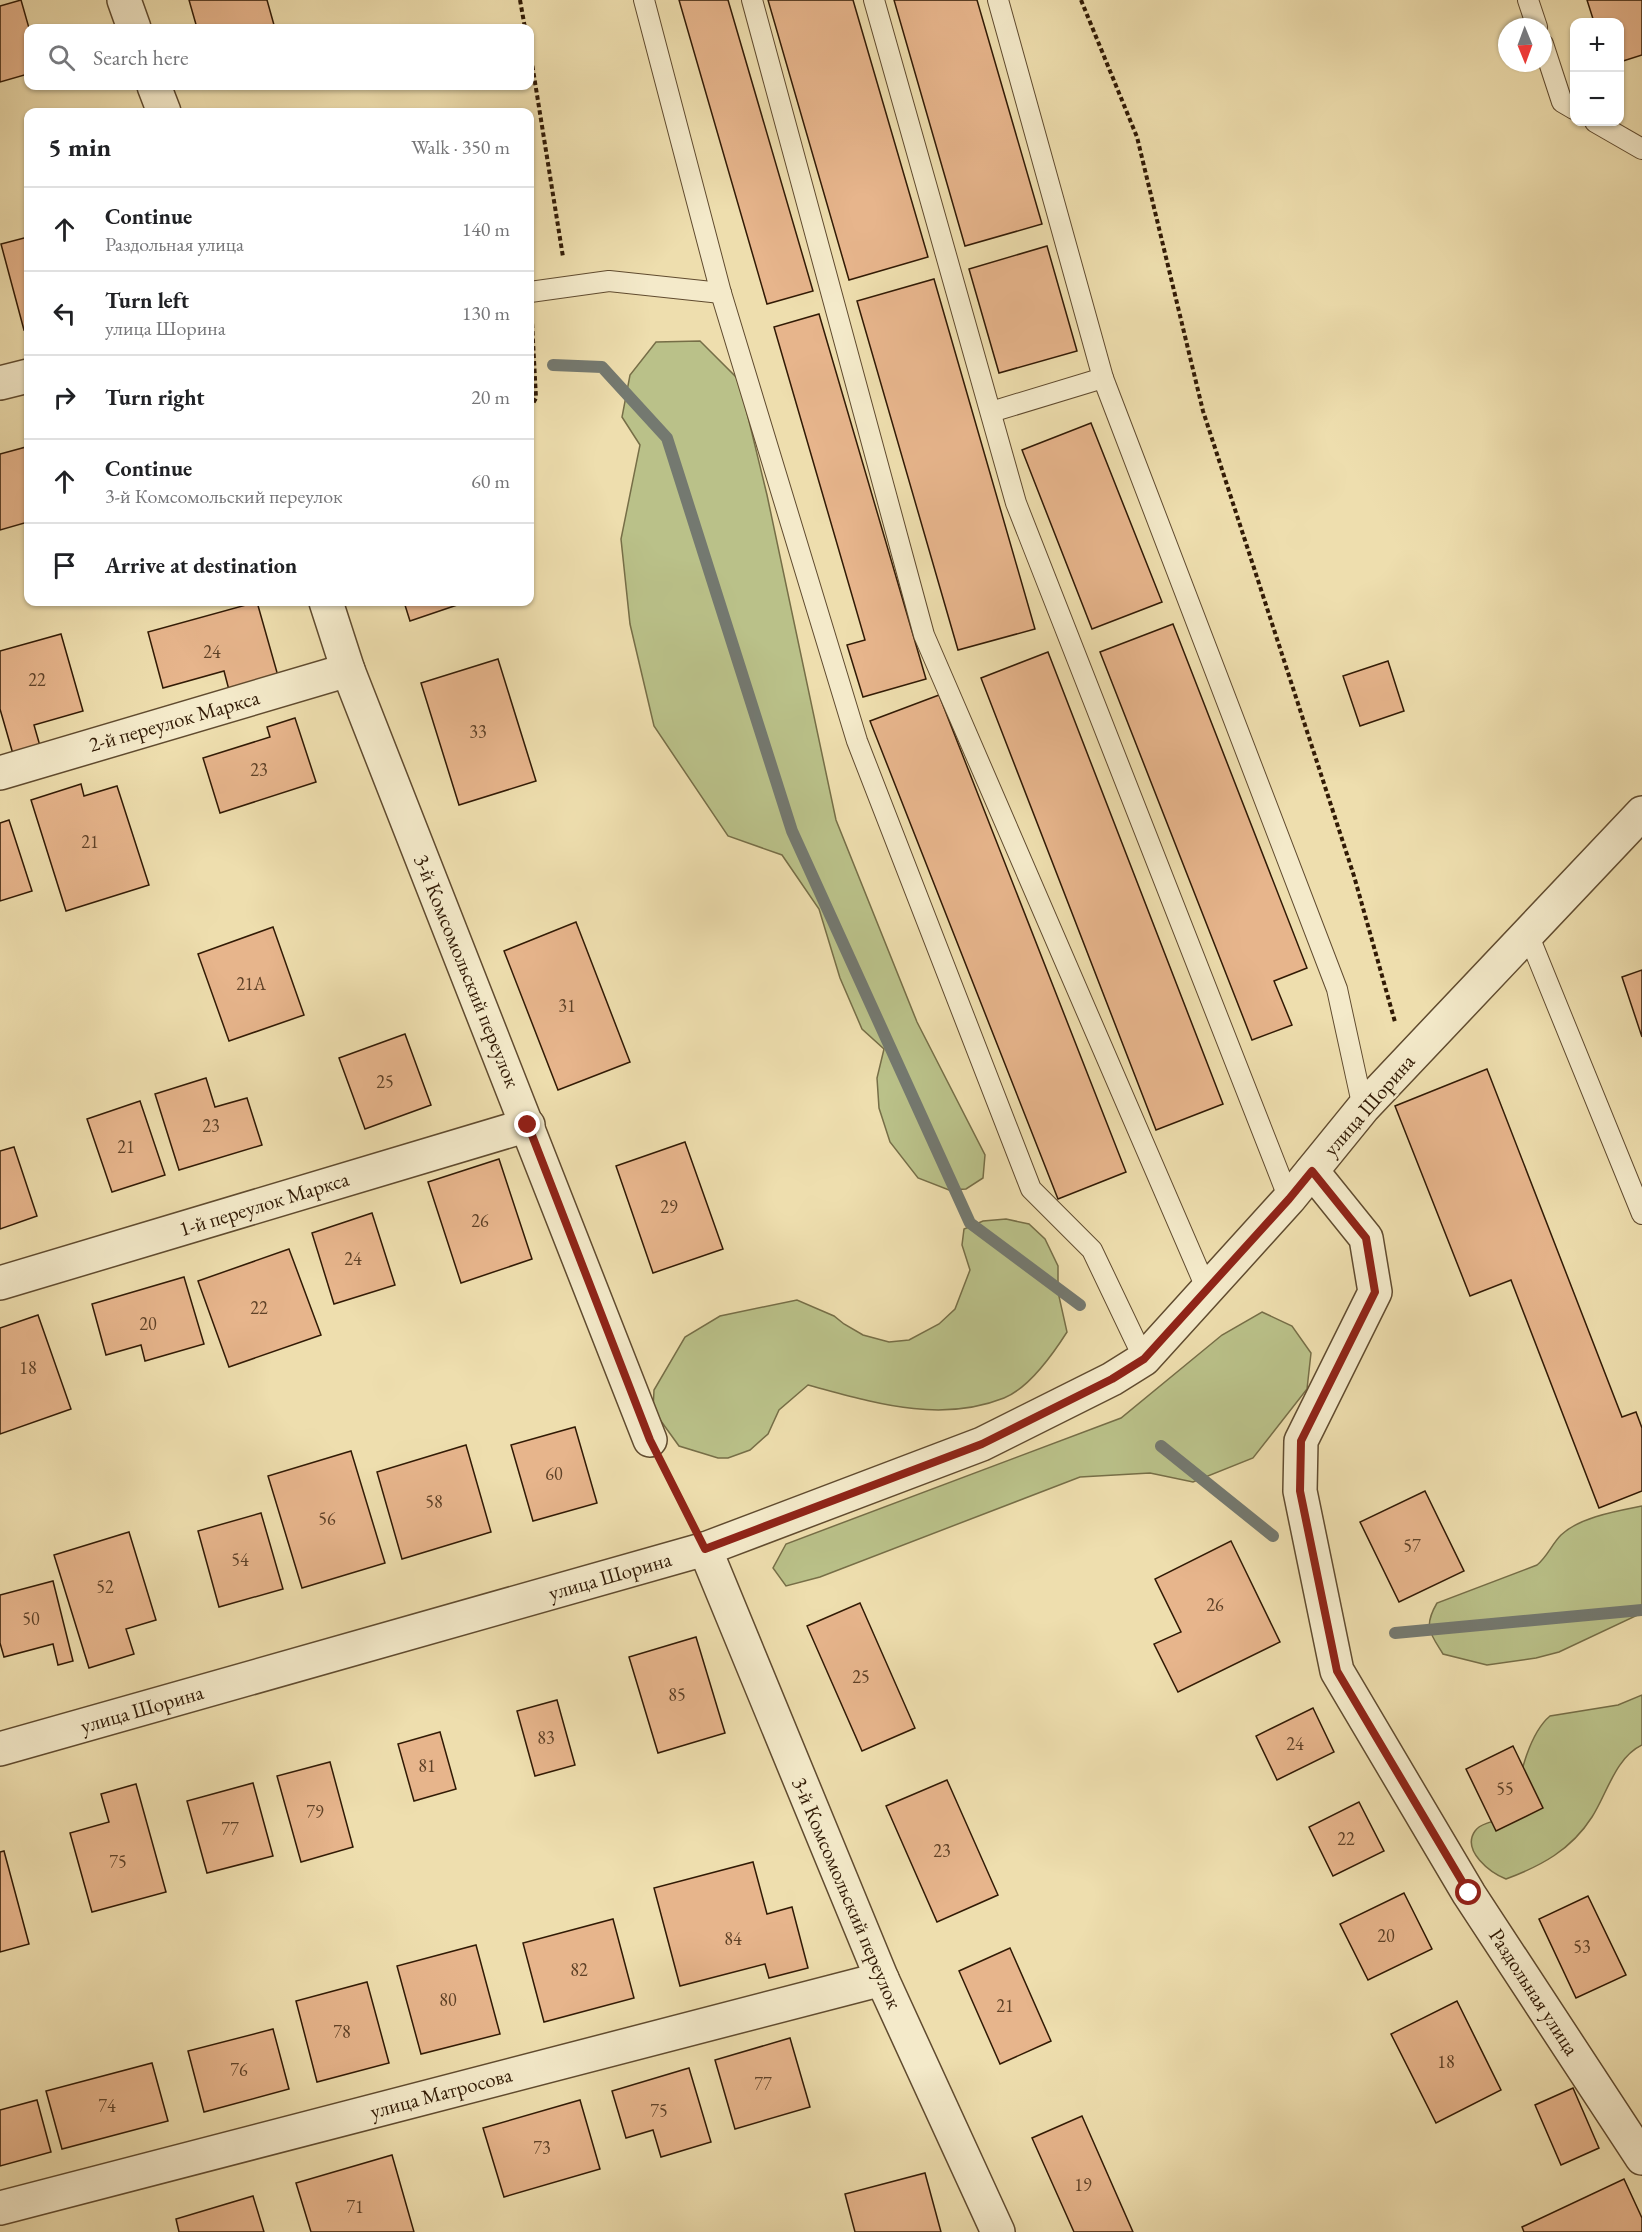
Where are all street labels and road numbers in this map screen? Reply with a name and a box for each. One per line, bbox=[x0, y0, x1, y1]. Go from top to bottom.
street label: 2-й переулок Маркса bbox=[85, 683, 263, 758]
street label: 3-й Комсомольский переулок bbox=[408, 850, 527, 1092]
street label: улица Шорина bbox=[1317, 1048, 1421, 1161]
street label: 1-й переулок Маркса bbox=[176, 1165, 353, 1242]
street label: улица Шорина bbox=[545, 1545, 675, 1606]
street label: улица Шорина bbox=[77, 1678, 207, 1739]
street label: 3-й Комсомольский переулок bbox=[786, 1773, 909, 2013]
street label: Раздольная улица bbox=[1483, 1923, 1586, 2061]
street label: улица Матросова bbox=[367, 2060, 515, 2124]

